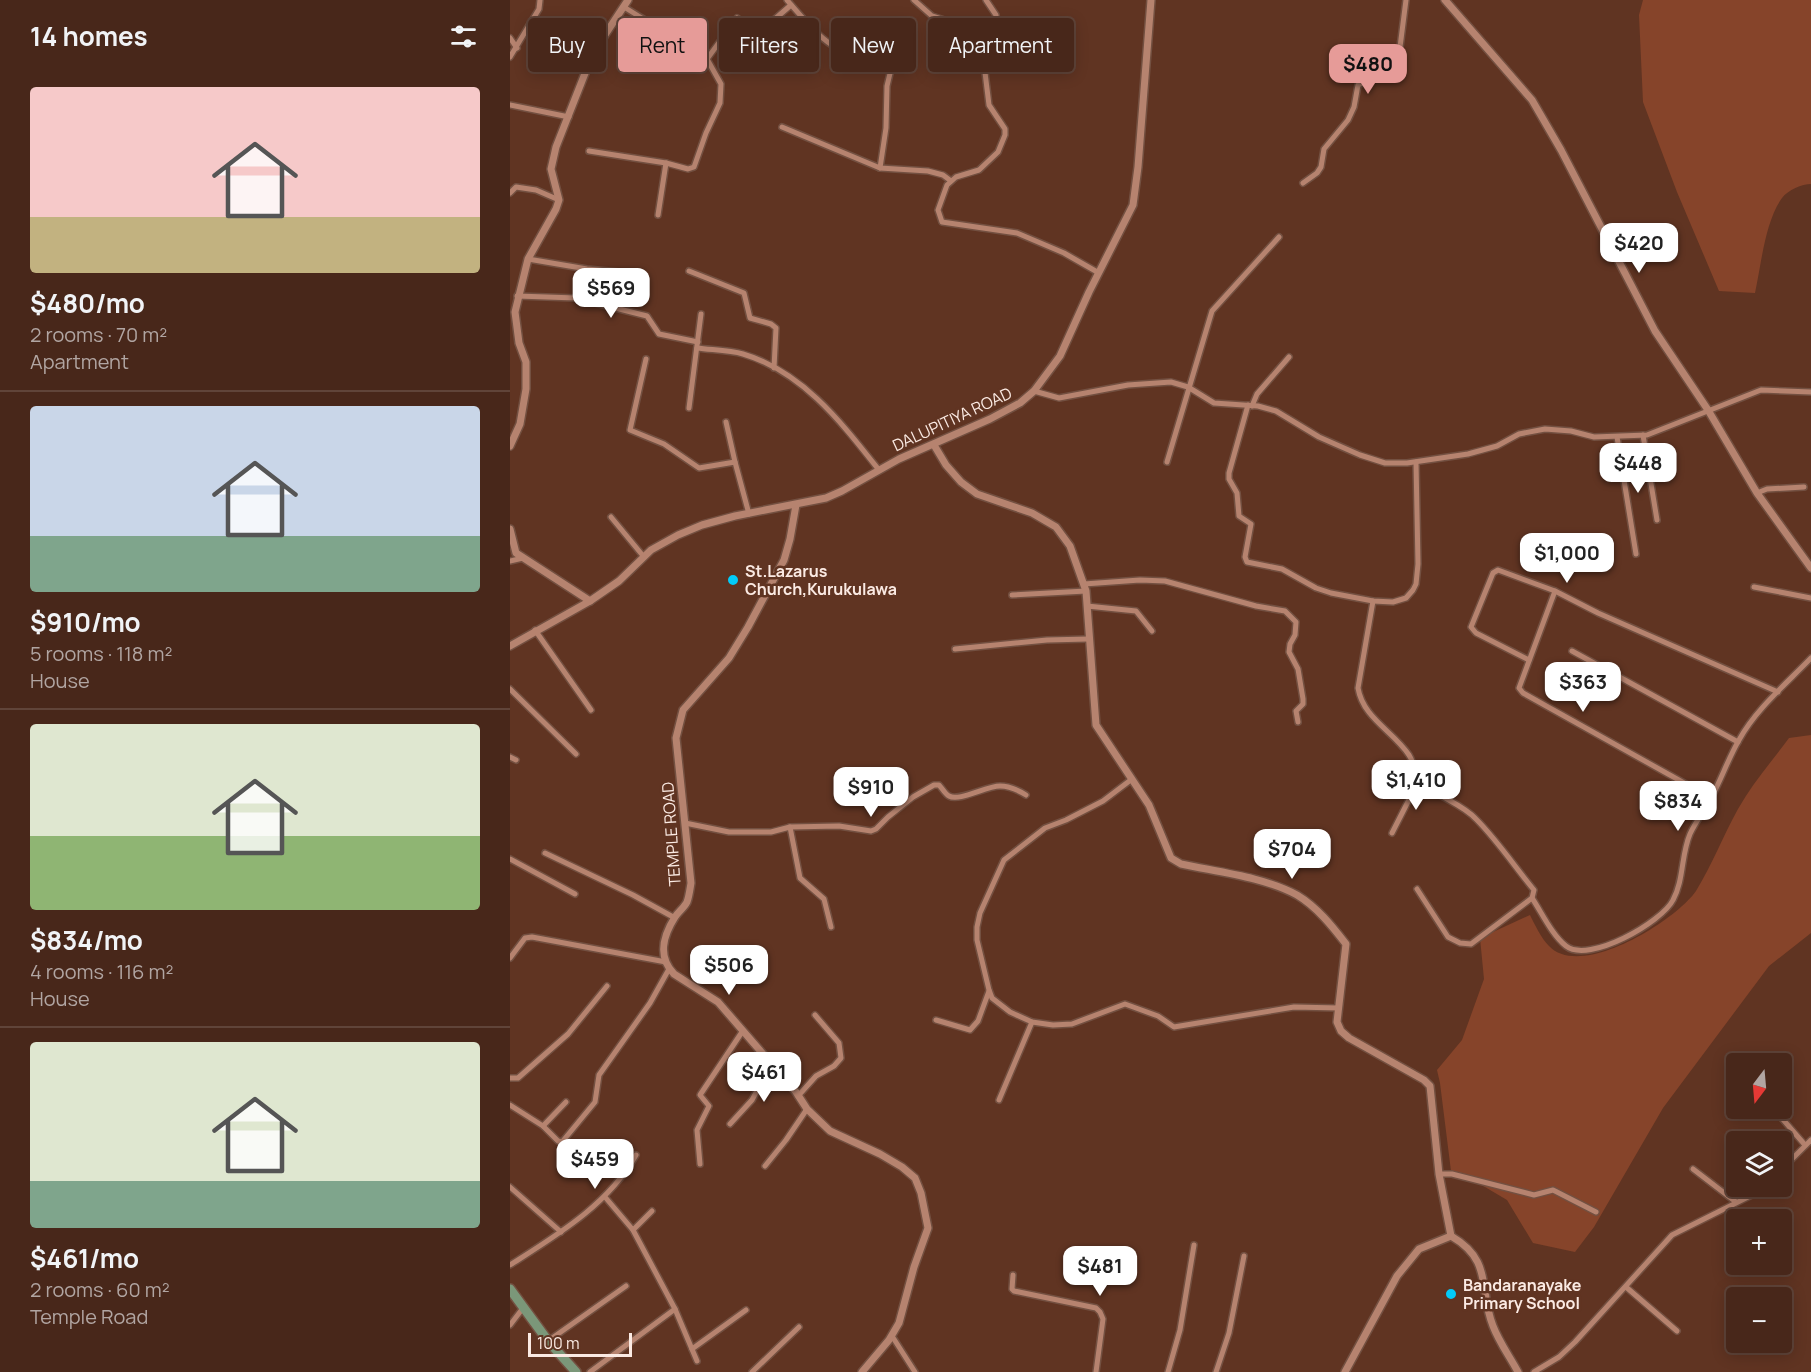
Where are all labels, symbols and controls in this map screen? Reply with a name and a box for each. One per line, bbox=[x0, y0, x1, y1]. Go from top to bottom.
text: 14 homes bbox=[30, 18, 148, 54]
chip: Buy bbox=[528, 18, 606, 72]
chip: Rent bbox=[618, 18, 707, 72]
chip: Filters bbox=[719, 18, 819, 72]
chip: New bbox=[831, 18, 916, 72]
chip: Apartment bbox=[928, 18, 1074, 72]
icon: filters bbox=[447, 20, 480, 53]
pin: $480 bbox=[1332, 44, 1404, 95]
text: $480 bbox=[1343, 50, 1393, 77]
icon: home bbox=[201, 126, 309, 234]
pin: $420 bbox=[1603, 223, 1675, 274]
text: $420 bbox=[1614, 229, 1664, 256]
pin: $569 bbox=[575, 268, 647, 319]
text: $569 bbox=[587, 274, 635, 301]
text: $480/mo bbox=[30, 285, 145, 321]
text: 2 rooms · 70 m² bbox=[30, 321, 167, 348]
text: Apartment bbox=[30, 348, 129, 375]
street label: DALUPITIYA ROAD bbox=[889, 382, 1015, 456]
pin: $448 bbox=[1602, 443, 1674, 494]
icon: home bbox=[201, 445, 309, 553]
text: $448 bbox=[1614, 449, 1662, 476]
pin: $1,000 bbox=[1518, 533, 1616, 584]
text: $1,000 bbox=[1534, 539, 1600, 566]
place label: St.Lazarus Church,Kurukulawa bbox=[745, 560, 897, 600]
marker: St.Lazarus Church,Kurukulawa bbox=[726, 573, 740, 587]
text: $910/mo bbox=[30, 604, 141, 640]
text: 5 rooms · 118 m² bbox=[30, 640, 172, 667]
pin: $363 bbox=[1547, 662, 1619, 713]
text: House bbox=[30, 667, 90, 694]
text: $363 bbox=[1559, 668, 1607, 695]
pin: $1,410 bbox=[1367, 760, 1465, 811]
icon: home bbox=[201, 763, 309, 871]
text: $1,410 bbox=[1386, 766, 1446, 793]
pin: $910 bbox=[835, 767, 907, 818]
text: $910 bbox=[848, 773, 894, 800]
street label: TEMPLE ROAD bbox=[656, 781, 686, 887]
pin: $834 bbox=[1642, 781, 1714, 832]
text: $834 bbox=[1654, 787, 1702, 814]
pin: $704 bbox=[1256, 829, 1328, 880]
text: $704 bbox=[1268, 835, 1316, 862]
text: $834/mo bbox=[30, 922, 143, 958]
pin: $506 bbox=[693, 945, 765, 996]
text: $506 bbox=[704, 951, 754, 978]
text: 4 rooms · 116 m² bbox=[30, 958, 173, 985]
text: House bbox=[30, 985, 90, 1012]
pin: $461 bbox=[728, 1052, 800, 1103]
north arrow bbox=[1726, 1053, 1792, 1119]
map controls bbox=[1726, 1053, 1792, 1353]
text: $461 bbox=[741, 1058, 787, 1085]
icon: home bbox=[201, 1081, 309, 1189]
button: layers bbox=[1726, 1131, 1792, 1197]
pin: $459 bbox=[559, 1139, 631, 1190]
text: $459 bbox=[571, 1145, 619, 1172]
button: + bbox=[1726, 1209, 1792, 1275]
text: $461/mo bbox=[30, 1240, 139, 1276]
pin: $481 bbox=[1064, 1246, 1136, 1297]
text: $481 bbox=[1077, 1252, 1123, 1279]
place label: Bandaranayake Primary School bbox=[1463, 1274, 1582, 1314]
text: 2 rooms · 60 m² bbox=[30, 1276, 170, 1303]
marker: Bandaranayake Primary School bbox=[1444, 1287, 1458, 1301]
button: − bbox=[1726, 1287, 1792, 1353]
text: Temple Road bbox=[30, 1303, 148, 1330]
scale bar bbox=[528, 1330, 632, 1358]
text: 100 m bbox=[537, 1332, 580, 1354]

